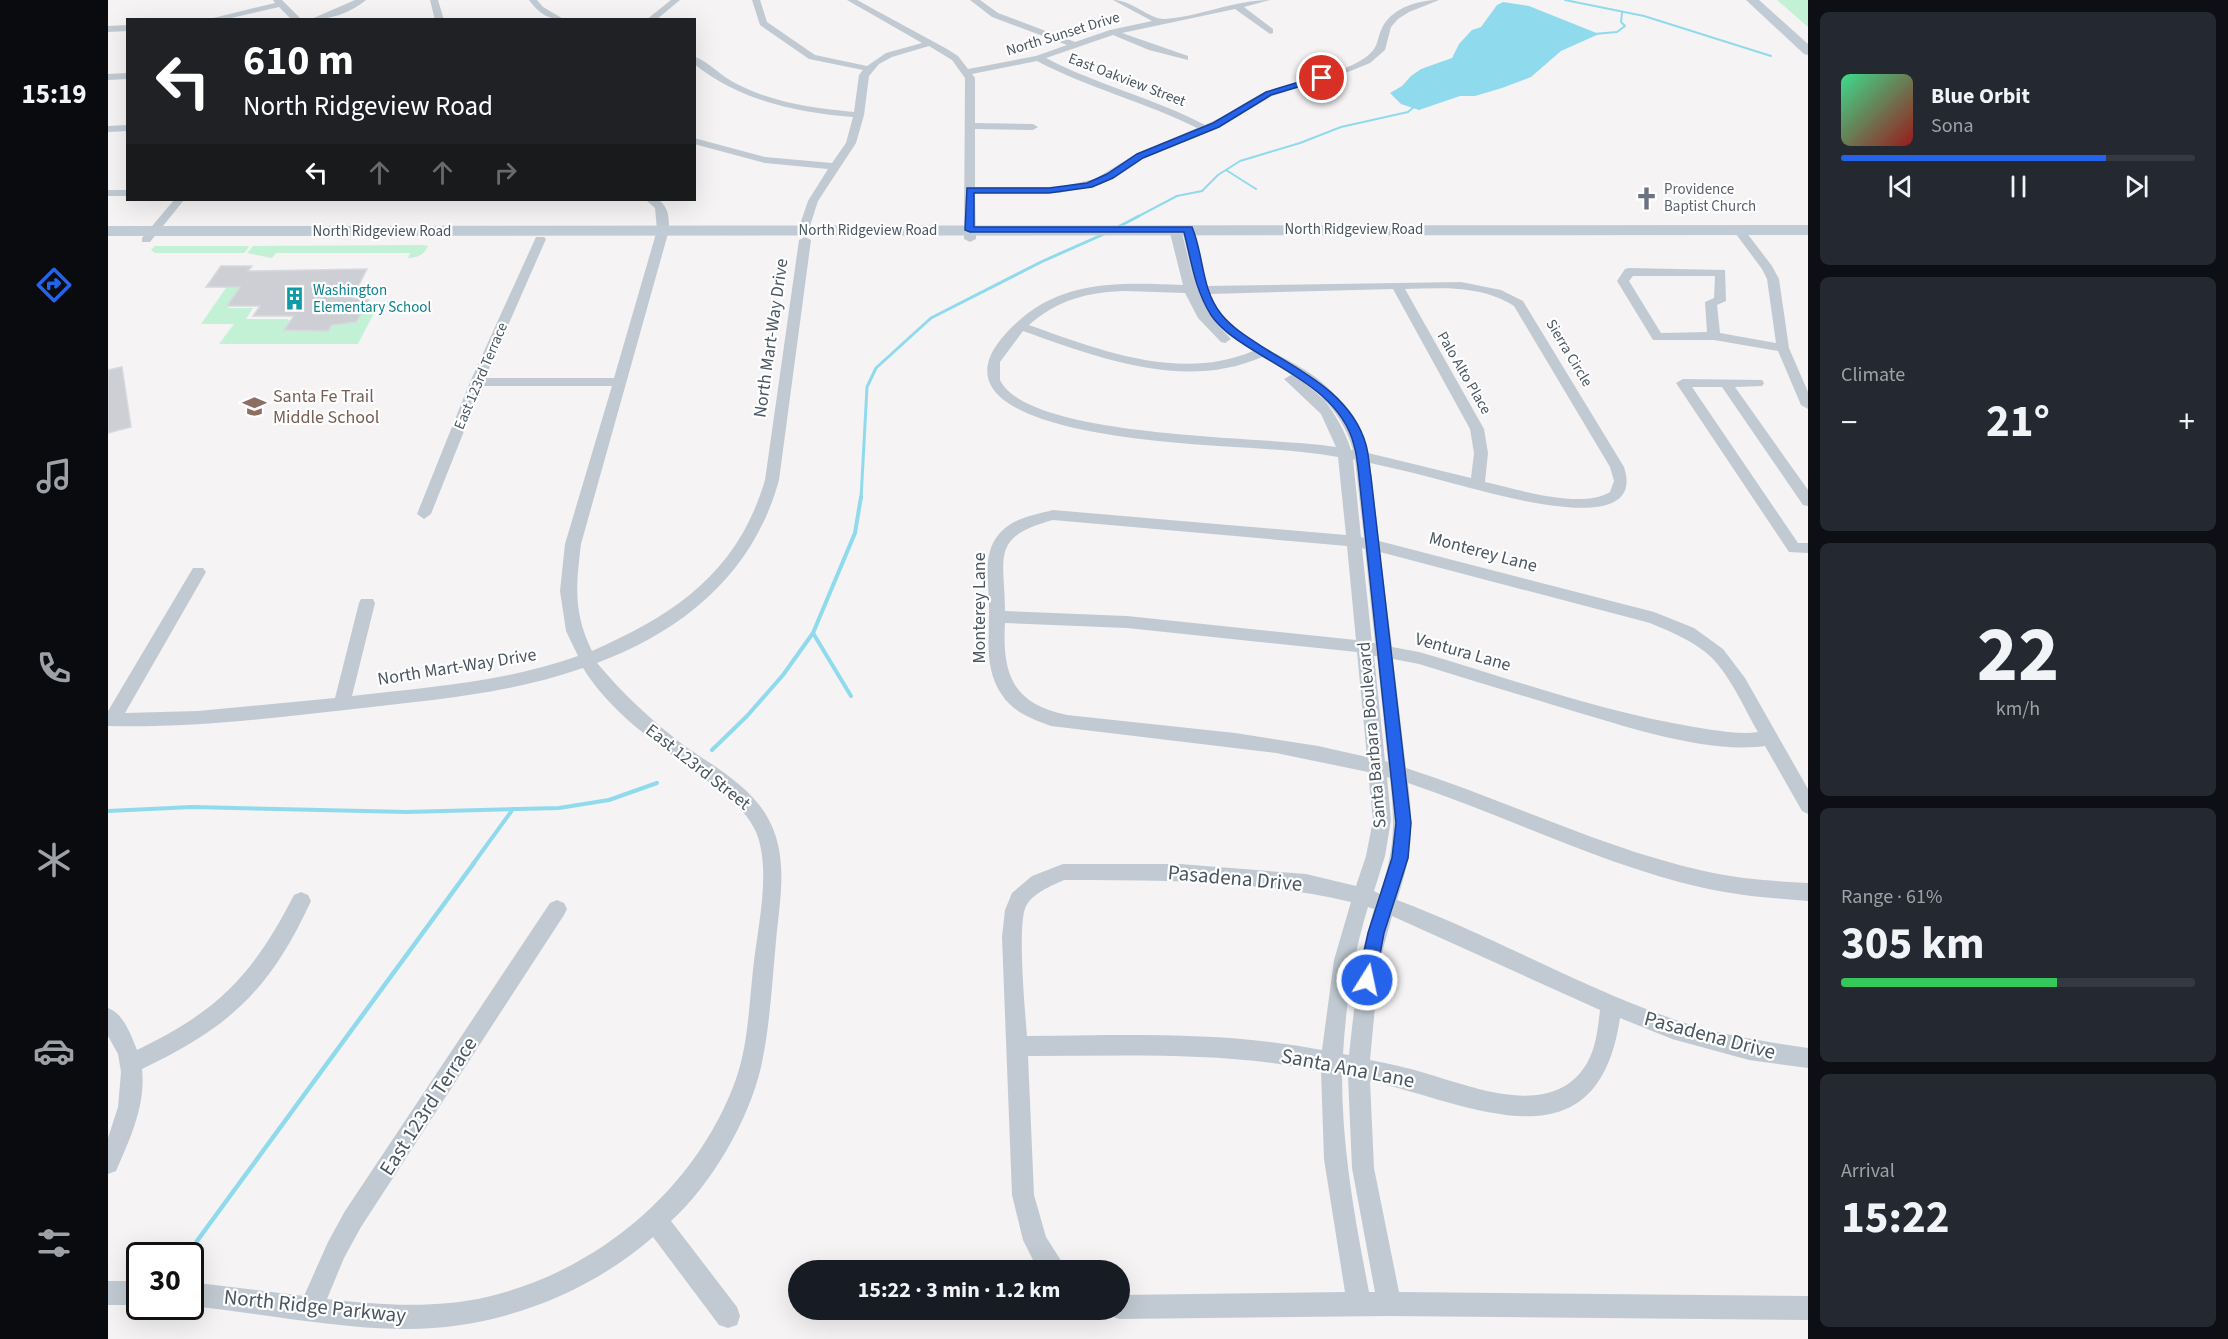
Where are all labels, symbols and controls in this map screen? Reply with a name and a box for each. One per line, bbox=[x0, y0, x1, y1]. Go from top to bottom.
street label: North Sunset Drive bbox=[1004, 7, 1122, 61]
text: 610 m bbox=[243, 31, 354, 91]
icon: left bbox=[144, 42, 222, 120]
street label: East Oakview Street bbox=[1065, 48, 1189, 112]
pin bbox=[1296, 52, 1347, 103]
icon: arrive bbox=[1305, 61, 1338, 94]
text: 15:19 bbox=[21, 75, 87, 114]
text: Blue Orbit bbox=[1931, 80, 2030, 112]
text: North Ridgeview Road bbox=[243, 87, 493, 126]
text: Sona bbox=[1931, 112, 1974, 140]
icon: left bbox=[300, 156, 333, 189]
icon: ahead bbox=[363, 156, 396, 189]
icon: ahead bbox=[426, 156, 459, 189]
icon: right bbox=[489, 156, 522, 189]
icon: previous bbox=[1884, 170, 1917, 203]
icon: pause bbox=[2002, 170, 2035, 203]
icon: next bbox=[2120, 170, 2153, 203]
place label: Providence Baptist Church bbox=[1664, 179, 1756, 217]
church icon: Providence Baptist Church bbox=[1633, 185, 1659, 211]
street label: North Ridgeview Road bbox=[1285, 219, 1423, 240]
street label: North Ridgeview Road bbox=[799, 220, 937, 241]
street label: North Ridgeview Road bbox=[313, 221, 451, 242]
street label: North Mart-Way Drive bbox=[747, 257, 795, 419]
icon: directions bbox=[33, 264, 75, 306]
place label: Washington Elementary School bbox=[313, 280, 431, 318]
building icon: Washington Elementary School bbox=[282, 286, 308, 312]
street label: Sierra Circle bbox=[1541, 315, 1597, 391]
street label: East 123rd Terrace bbox=[449, 319, 513, 433]
street label: Palo Alto Place bbox=[1432, 328, 1496, 418]
text: Climate bbox=[1841, 361, 1905, 389]
place label: Santa Fe Trail Middle School bbox=[273, 384, 379, 430]
text: 21° bbox=[1986, 390, 2050, 454]
school or university icon: Santa Fe Trail Middle School bbox=[242, 393, 268, 419]
text: − bbox=[1841, 399, 1857, 446]
text: + bbox=[2179, 399, 2195, 446]
icon: music bbox=[33, 455, 75, 497]
street label: Monterey Lane bbox=[1426, 526, 1540, 578]
street label: Monterey Lane bbox=[967, 552, 992, 664]
text: 22 bbox=[1977, 600, 2059, 711]
street label: Ventura Lane bbox=[1412, 626, 1514, 678]
street label: Santa Barbara Boulevard bbox=[1351, 641, 1393, 829]
street label: North Mart-Way Drive bbox=[376, 642, 538, 692]
icon: phone bbox=[33, 647, 75, 689]
text: km/h bbox=[1996, 695, 2040, 723]
street label: East 123rd Street bbox=[640, 718, 756, 816]
icon: climate bbox=[33, 839, 75, 881]
street label: Pasadena Drive bbox=[1167, 857, 1303, 899]
text: Range · 61% bbox=[1841, 883, 1942, 911]
text: 305 km bbox=[1841, 912, 1985, 976]
position arrow bbox=[1335, 948, 1399, 1012]
street label: Pasadena Drive bbox=[1641, 1003, 1779, 1067]
icon: car bbox=[33, 1030, 75, 1072]
street label: East 123rd Terrace bbox=[372, 1031, 484, 1181]
street label: Santa Ana Lane bbox=[1279, 1040, 1417, 1096]
text: Arrival bbox=[1841, 1157, 1895, 1185]
text: 15:22 bbox=[1841, 1186, 1950, 1250]
icon: filters bbox=[33, 1222, 75, 1264]
speed limit sign: 30 bbox=[126, 1242, 204, 1320]
text: 15:22 · 3 min · 1.2 km bbox=[858, 1274, 1060, 1306]
street label: North Ridge Parkway bbox=[222, 1282, 408, 1331]

